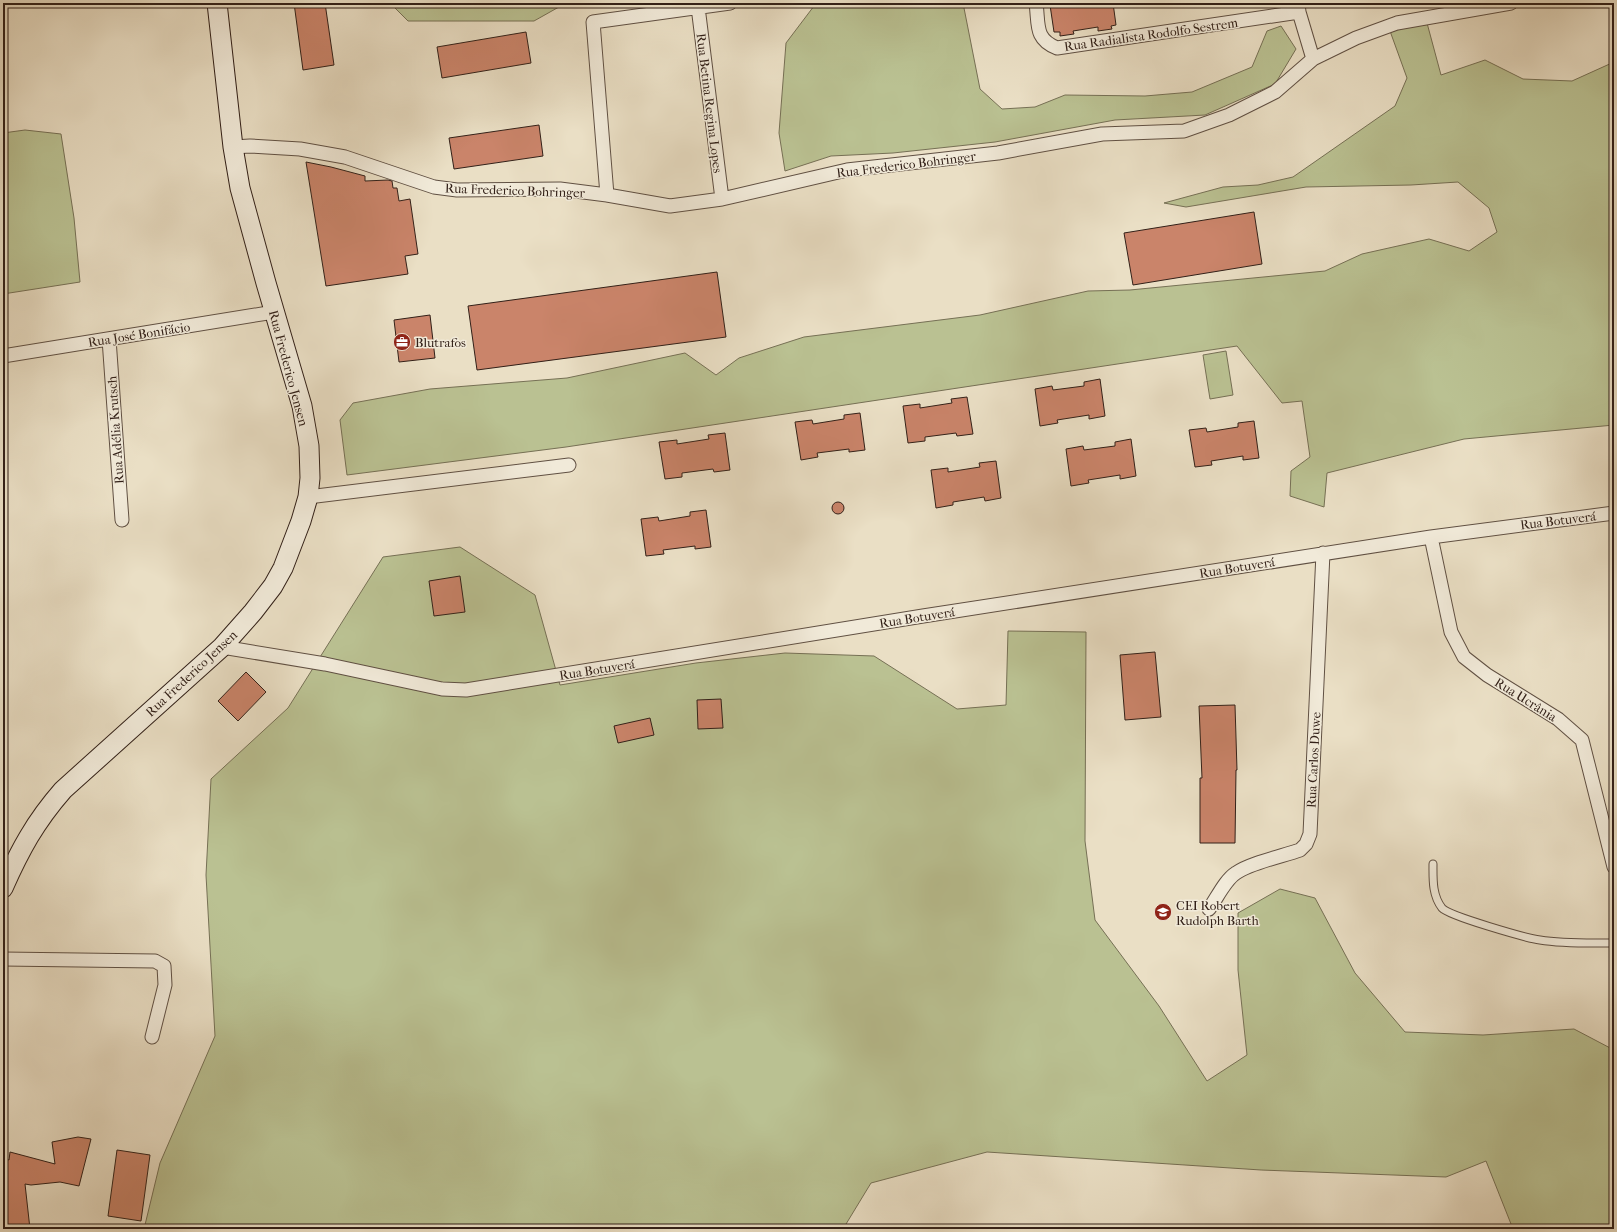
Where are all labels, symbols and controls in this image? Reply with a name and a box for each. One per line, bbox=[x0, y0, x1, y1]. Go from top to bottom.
street label: Rua Radialista Rodolfo Sestrem bbox=[1063, 15, 1239, 54]
street label: Rua Betina Regina Lopes bbox=[693, 32, 726, 174]
street label: Rua Frederico Bohringer bbox=[836, 148, 977, 180]
street label: Rua Frederico Bohringer bbox=[445, 181, 586, 200]
street label: Rua Frederico Jensen bbox=[266, 308, 311, 428]
street label: Rua José Bonifácio bbox=[87, 319, 192, 350]
office icon: Blutrafos bbox=[392, 332, 412, 352]
place label: Blutrafos bbox=[415, 335, 466, 350]
street label: Rua Adélia Krutsch bbox=[104, 375, 127, 484]
street label: Rua Botuverá bbox=[1519, 508, 1598, 533]
street label: Rua Botuverá bbox=[1198, 554, 1277, 581]
street label: Rua Botuverá bbox=[878, 604, 957, 631]
street label: Rua Frederico Jensen bbox=[143, 627, 240, 720]
street label: Rua Botuverá bbox=[558, 656, 637, 683]
street label: Rua Ucrânia bbox=[1492, 674, 1560, 725]
street label: Rua Carlos Duwe bbox=[1303, 711, 1324, 809]
place label: CEI Robert Rudolph Barth bbox=[1176, 898, 1259, 928]
school or university icon: CEI Robert Rudolph Barth bbox=[1153, 902, 1173, 922]

